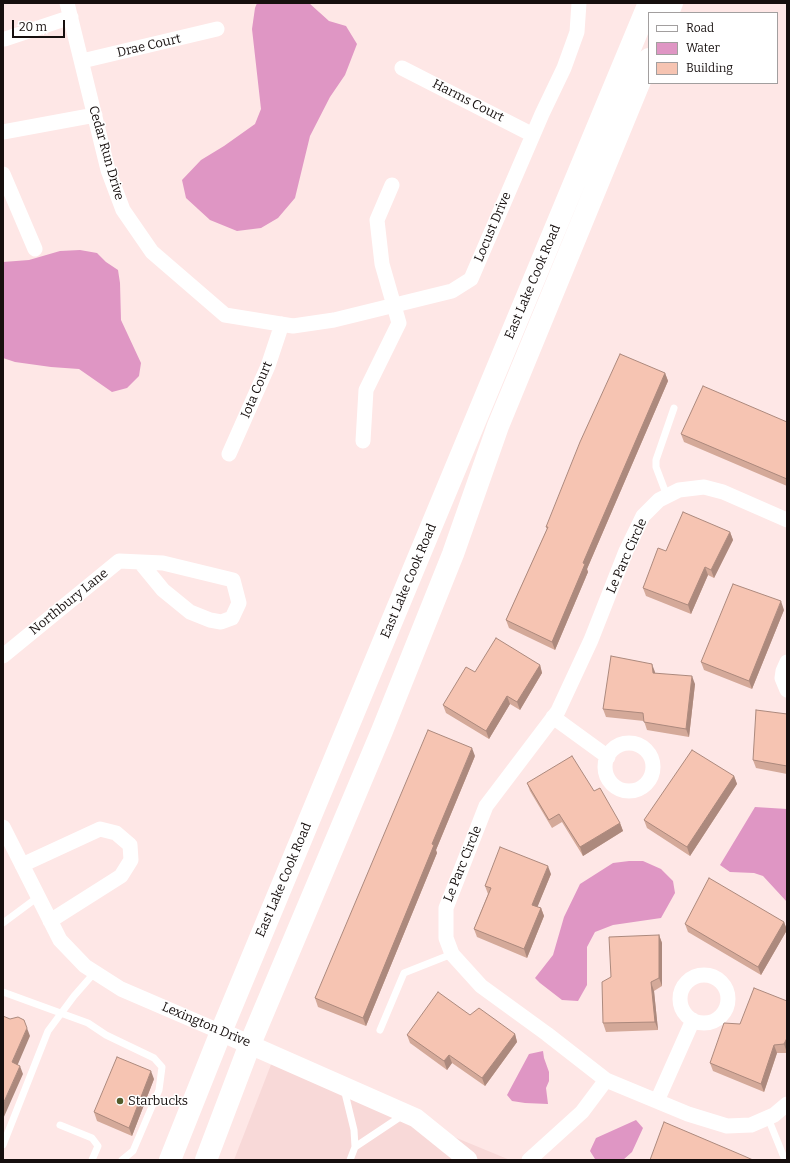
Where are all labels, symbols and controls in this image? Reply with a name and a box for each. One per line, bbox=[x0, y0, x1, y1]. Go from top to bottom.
scale bar bbox=[14, 12, 67, 38]
legend bbox=[648, 12, 778, 84]
text: 20 m bbox=[19, 20, 47, 34]
text: Road bbox=[686, 21, 714, 35]
street label: Drae Court bbox=[115, 31, 183, 61]
text: Water bbox=[686, 41, 720, 55]
text: Building bbox=[686, 61, 733, 75]
street label: Harms Court bbox=[430, 76, 506, 126]
street label: Cedar Run Drive bbox=[85, 104, 127, 202]
street label: Locust Drive bbox=[471, 190, 515, 264]
street label: East Lake Cook Road bbox=[502, 222, 564, 342]
street label: Iota Court bbox=[238, 359, 276, 421]
street label: Le Parc Circle bbox=[603, 516, 651, 596]
street label: East Lake Cook Road bbox=[378, 521, 440, 641]
street label: Northbury Lane bbox=[27, 566, 111, 638]
street label: East Lake Cook Road bbox=[253, 820, 315, 940]
street label: Le Parc Circle bbox=[441, 824, 485, 904]
street label: Lexington Drive bbox=[159, 999, 253, 1051]
place label: Starbucks bbox=[128, 1093, 188, 1109]
marker: Starbucks bbox=[115, 1096, 125, 1106]

